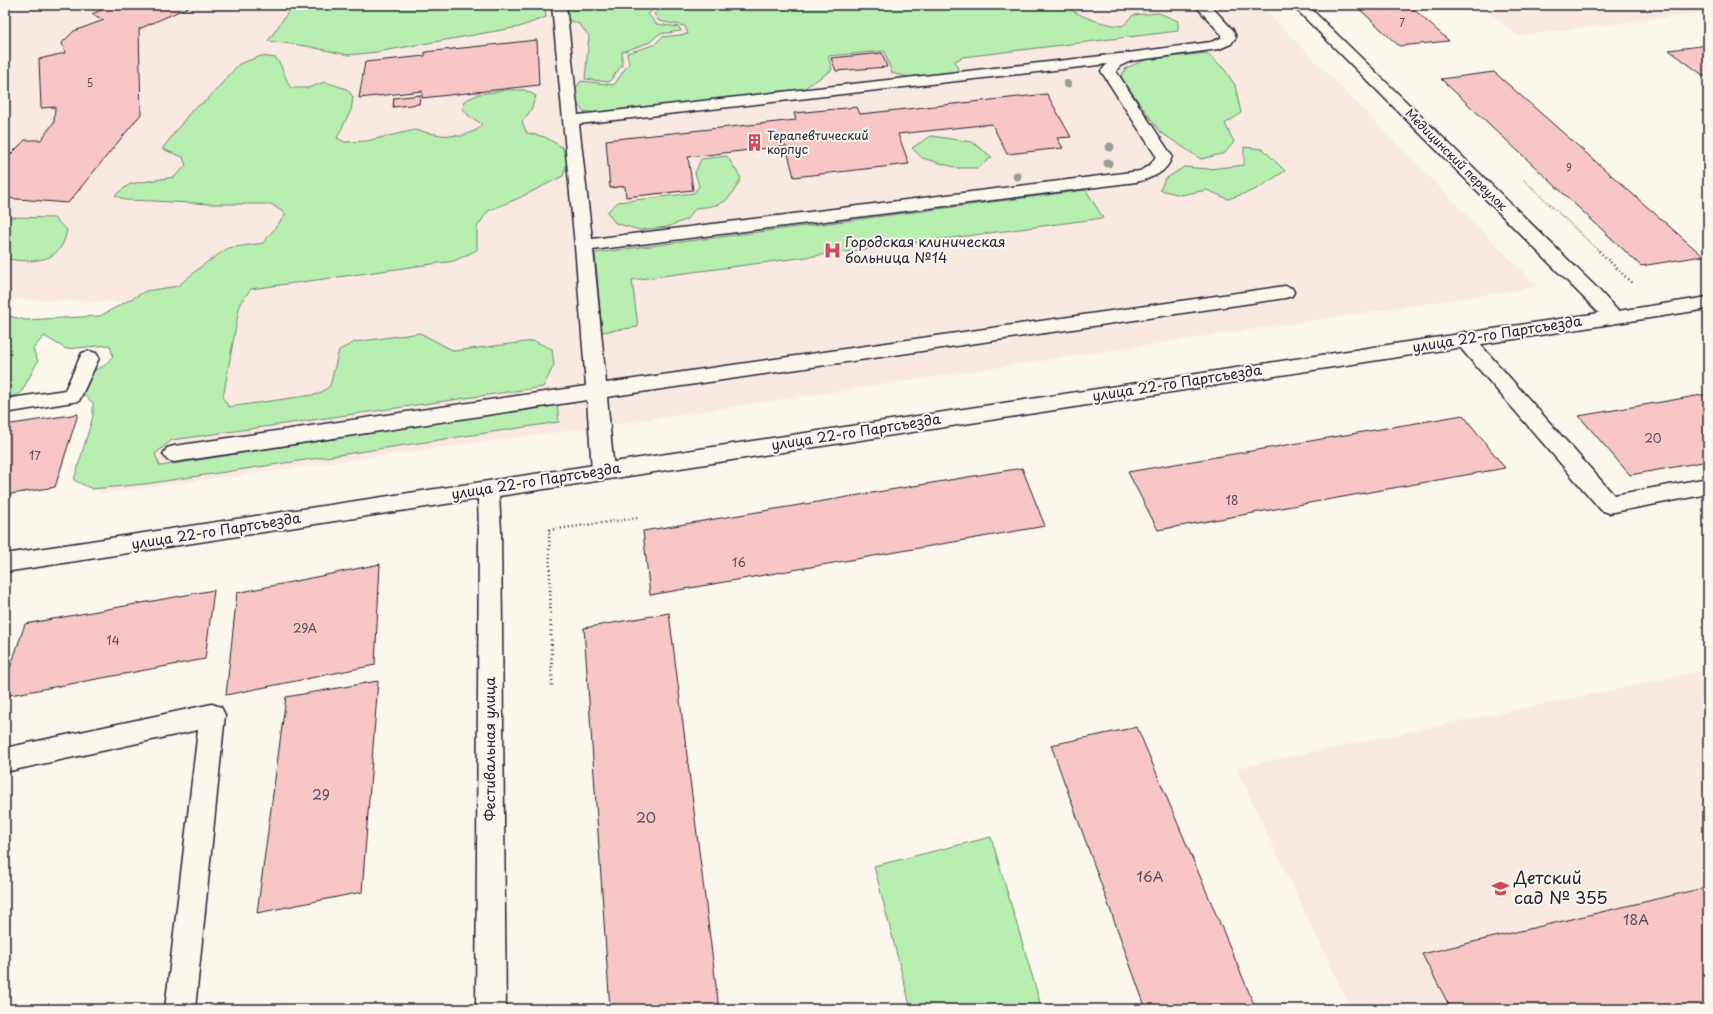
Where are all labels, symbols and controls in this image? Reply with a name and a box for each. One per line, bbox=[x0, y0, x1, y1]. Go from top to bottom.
house number: 7 bbox=[1399, 15, 1405, 30]
house number: 5 bbox=[87, 75, 93, 90]
street label: Медицинский переулок bbox=[1402, 104, 1512, 215]
place label: Терапевтический корпус bbox=[767, 126, 868, 158]
building icon: Терапевтический корпус bbox=[744, 133, 764, 153]
house number: 9 bbox=[1566, 160, 1572, 175]
place label: Городская клиническая больница №14 bbox=[845, 231, 1006, 268]
hospital icon: Городская клиническая больница №14 bbox=[822, 240, 842, 260]
street label: улица 22-го Партсъезда bbox=[1411, 310, 1583, 357]
street label: улица 22-го Партсъезда bbox=[1091, 359, 1263, 406]
street label: улица 22-го Партсъезда bbox=[770, 408, 942, 455]
house number: 20 bbox=[1644, 429, 1662, 447]
house number: 17 bbox=[29, 446, 41, 464]
street label: улица 22-го Партсъезда bbox=[450, 457, 622, 504]
house number: 18 bbox=[1226, 491, 1238, 509]
street label: улица 22-го Партсъезда bbox=[130, 507, 302, 554]
house number: 16 bbox=[732, 553, 746, 571]
house number: 29А bbox=[293, 619, 317, 637]
house number: 14 bbox=[106, 631, 120, 649]
street label: Фестивальная улица bbox=[479, 677, 500, 821]
house number: 29 bbox=[312, 784, 330, 805]
house number: 20 bbox=[636, 807, 656, 828]
place label: Детский сад № 355 bbox=[1513, 864, 1608, 910]
house number: 16А bbox=[1137, 866, 1164, 887]
school or university icon: Детский сад № 355 bbox=[1491, 878, 1511, 898]
house number: 18А bbox=[1623, 909, 1649, 930]

